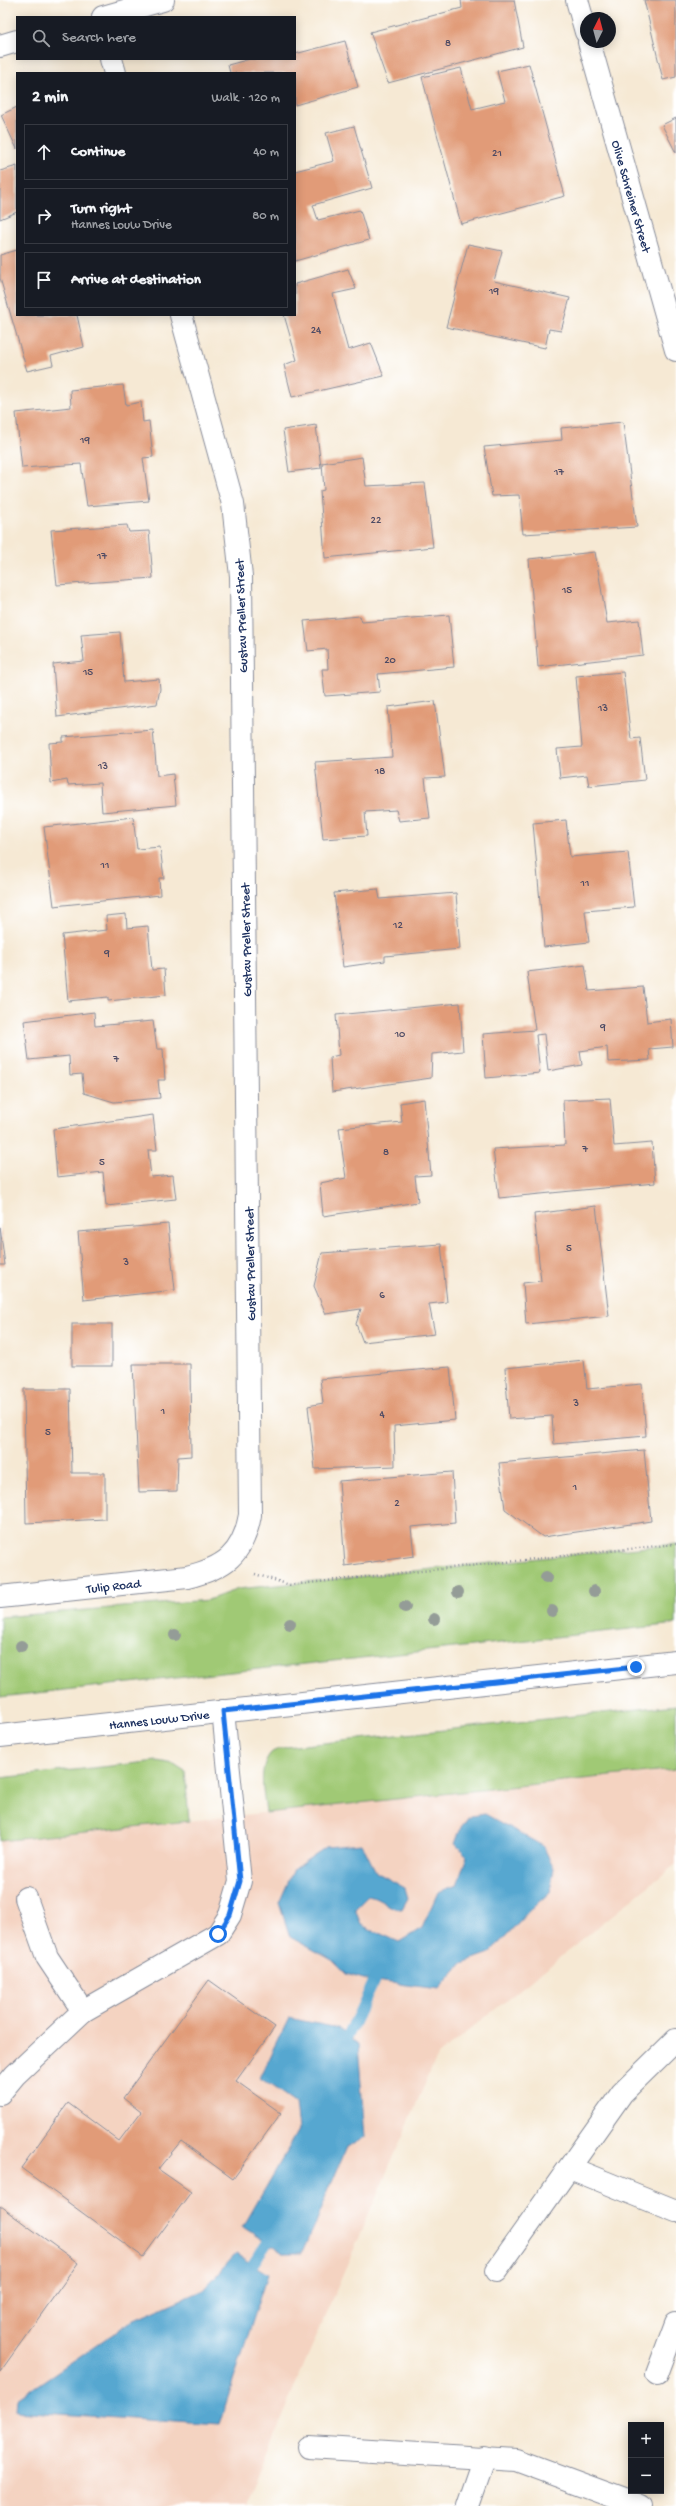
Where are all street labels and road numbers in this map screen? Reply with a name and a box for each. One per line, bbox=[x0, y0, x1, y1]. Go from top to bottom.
street label: Olive Schreiner Street bbox=[607, 139, 654, 256]
street label: Gustav Preller Street bbox=[233, 557, 252, 673]
street label: Gustav Preller Street bbox=[239, 881, 256, 997]
street label: Gustav Preller Street bbox=[243, 1205, 260, 1321]
street label: Tulip Road bbox=[85, 1577, 143, 1598]
street label: Hannes Louw Drive bbox=[108, 1708, 211, 1734]

